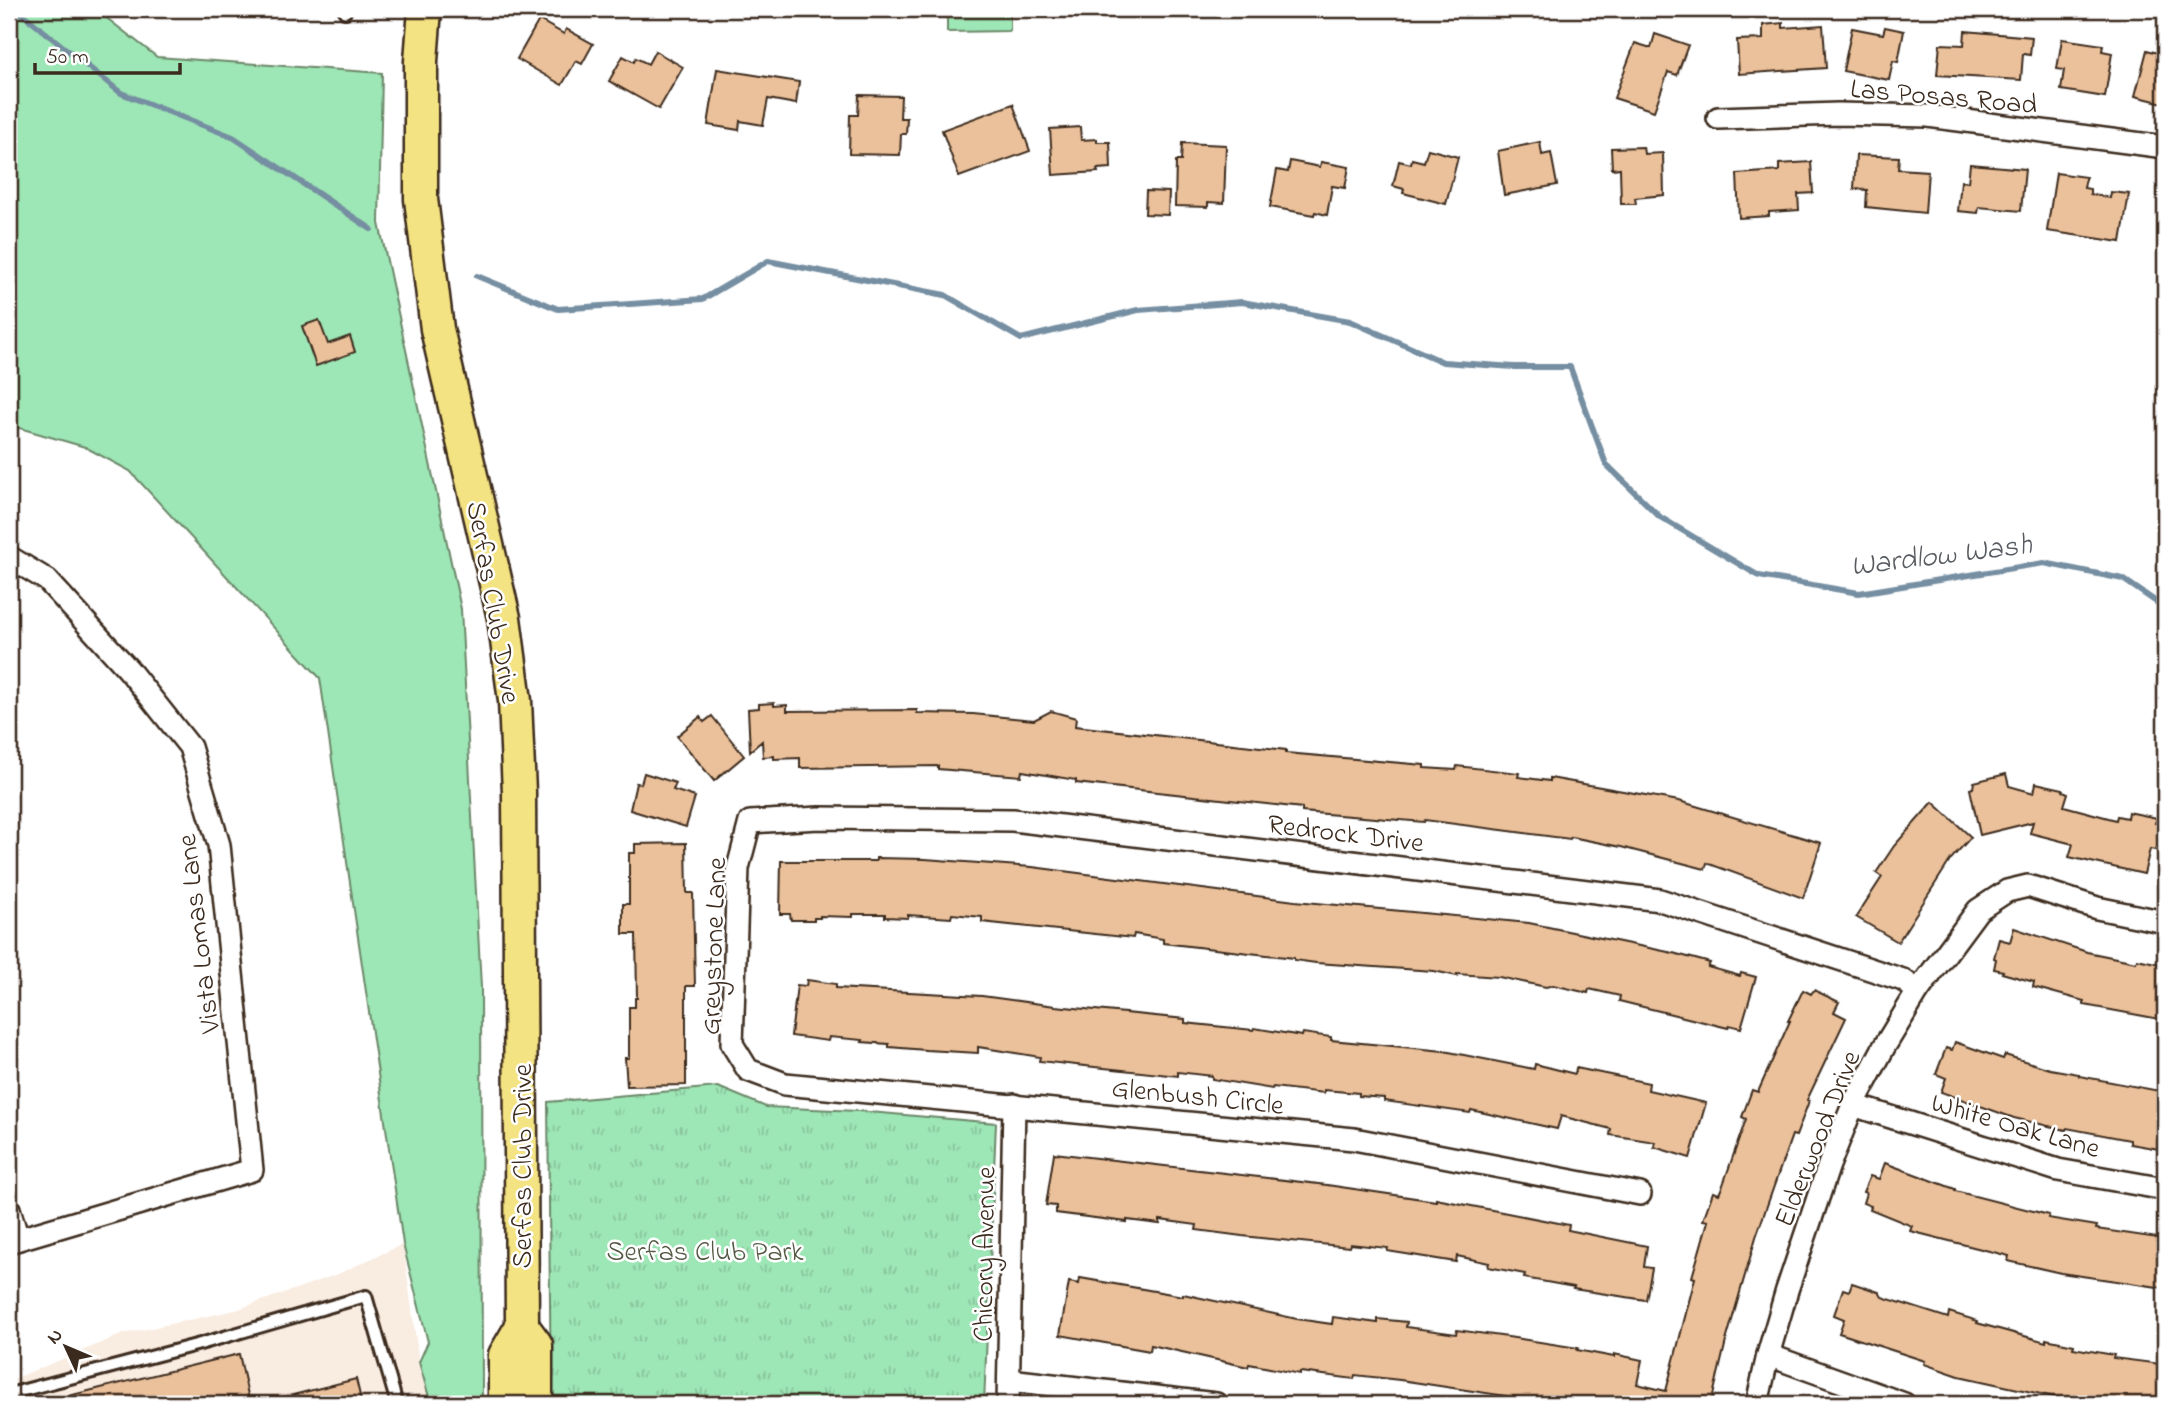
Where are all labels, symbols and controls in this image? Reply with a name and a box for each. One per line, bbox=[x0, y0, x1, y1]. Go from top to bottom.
scale bar bbox=[35, 32, 180, 76]
text: 50 m bbox=[46, 43, 89, 73]
street label: Las Posas Road bbox=[1849, 70, 2039, 127]
street label: Serfas Club Drive bbox=[454, 498, 530, 707]
water label: Wardlow Wash bbox=[1848, 524, 2035, 590]
street label: Redrock Drive bbox=[1265, 806, 1427, 865]
street label: Vista Lomas Lane bbox=[168, 831, 233, 1036]
street label: Greystone Lane bbox=[692, 856, 739, 1036]
street label: Elderwood Drive bbox=[1765, 1045, 1873, 1234]
street label: Serfas Club Drive bbox=[504, 1063, 545, 1268]
street label: Glenbush Circle bbox=[1110, 1069, 1286, 1128]
street label: White Oak Lane bbox=[1926, 1084, 2105, 1171]
street label: Chicory Avenue bbox=[964, 1165, 1009, 1342]
park label: Serfas Club Park bbox=[607, 1233, 804, 1274]
north arrow bbox=[32, 1312, 102, 1382]
text: N bbox=[41, 1323, 70, 1351]

